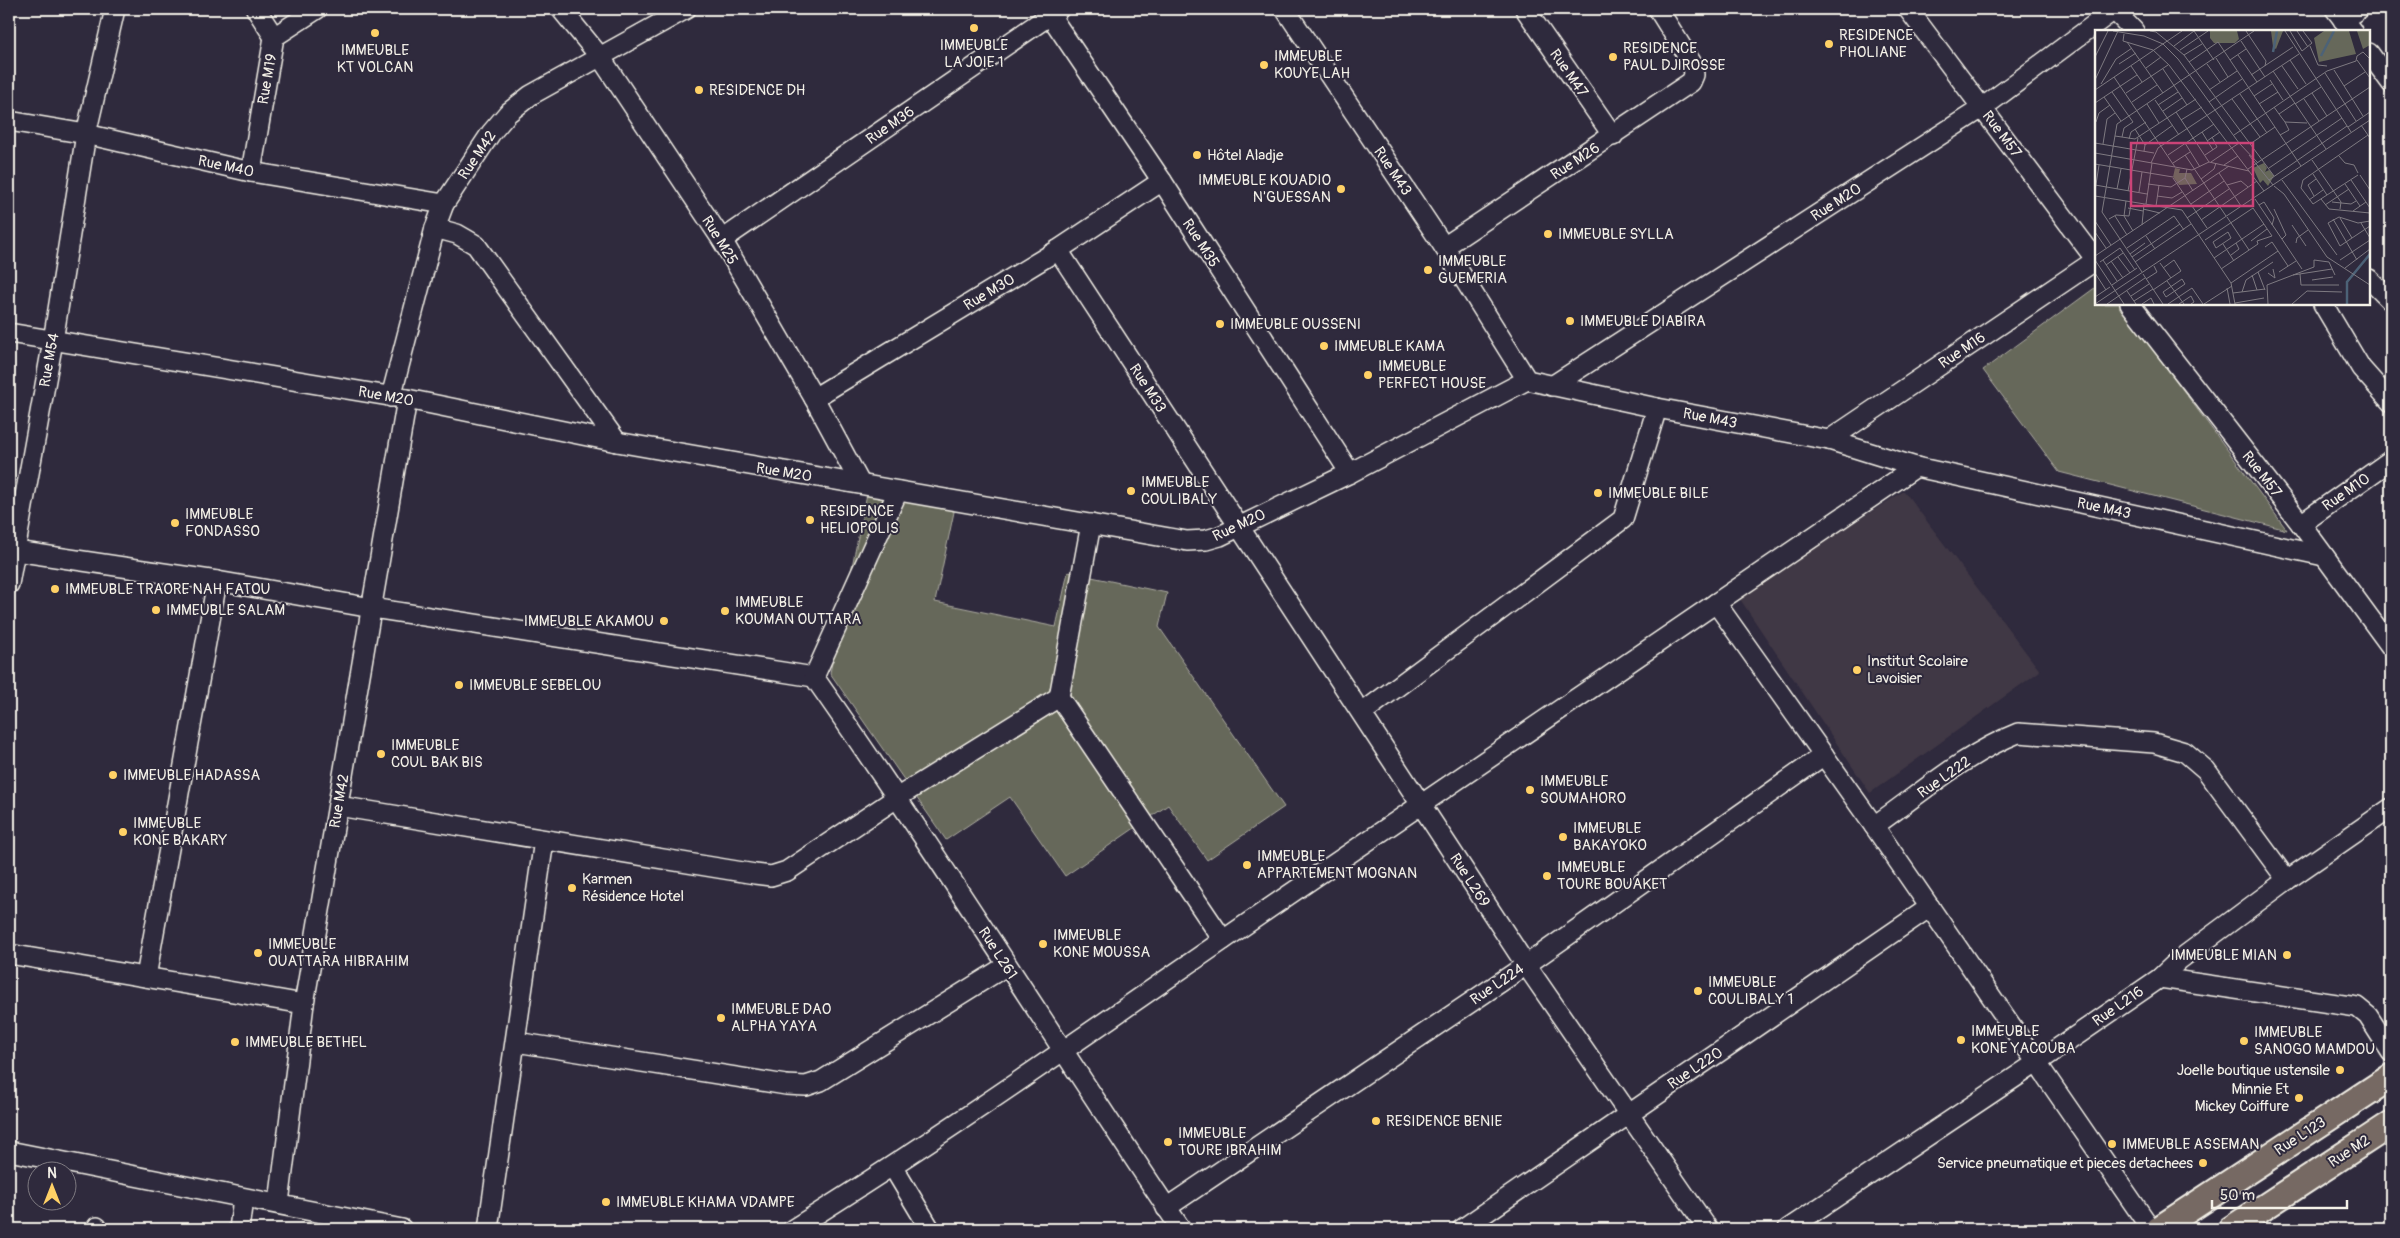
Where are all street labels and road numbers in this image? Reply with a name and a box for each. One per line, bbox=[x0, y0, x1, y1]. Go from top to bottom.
street label: Rue M47 bbox=[1545, 46, 1592, 101]
street label: Rue M19 bbox=[254, 52, 281, 106]
street label: Rue M36 bbox=[862, 102, 918, 149]
street label: Rue M57 bbox=[1978, 107, 2025, 162]
street label: Rue M42 bbox=[454, 127, 501, 183]
street label: Rue M26 bbox=[1547, 139, 1603, 184]
street label: Rue M43 bbox=[1369, 143, 1416, 199]
street label: Rue M40 bbox=[196, 151, 256, 182]
street label: Rue M20 bbox=[1807, 179, 1865, 226]
street label: Rue M25 bbox=[697, 212, 742, 268]
street label: Rue M35 bbox=[1178, 215, 1223, 271]
street label: Rue M30 bbox=[960, 270, 1018, 315]
street label: Rue M16 bbox=[1935, 328, 1989, 373]
street label: Rue M54 bbox=[35, 331, 64, 389]
street label: Rue M33 bbox=[1125, 360, 1170, 416]
street label: Rue M20 bbox=[357, 382, 415, 411]
street label: Rue M43 bbox=[1681, 404, 1739, 433]
street label: Rue M57 bbox=[2238, 447, 2286, 501]
street label: Rue M20 bbox=[755, 459, 813, 486]
street label: Rue M10 bbox=[2319, 469, 2374, 516]
street label: Rue M43 bbox=[2075, 494, 2133, 523]
street label: Rue M20 bbox=[1210, 505, 1269, 546]
street label: Rue L222 bbox=[1914, 752, 1975, 803]
street label: Rue M42 bbox=[325, 772, 354, 830]
street label: Rue L269 bbox=[1445, 850, 1494, 911]
street label: Rue L261 bbox=[974, 924, 1021, 983]
street label: Rue L224 bbox=[1467, 959, 1528, 1009]
street label: Rue L216 bbox=[2089, 982, 2148, 1031]
street label: Rue L220 bbox=[1664, 1043, 1726, 1094]
street label: Rue L123 bbox=[2271, 1113, 2330, 1160]
street label: Rue M2 bbox=[2325, 1131, 2374, 1172]

